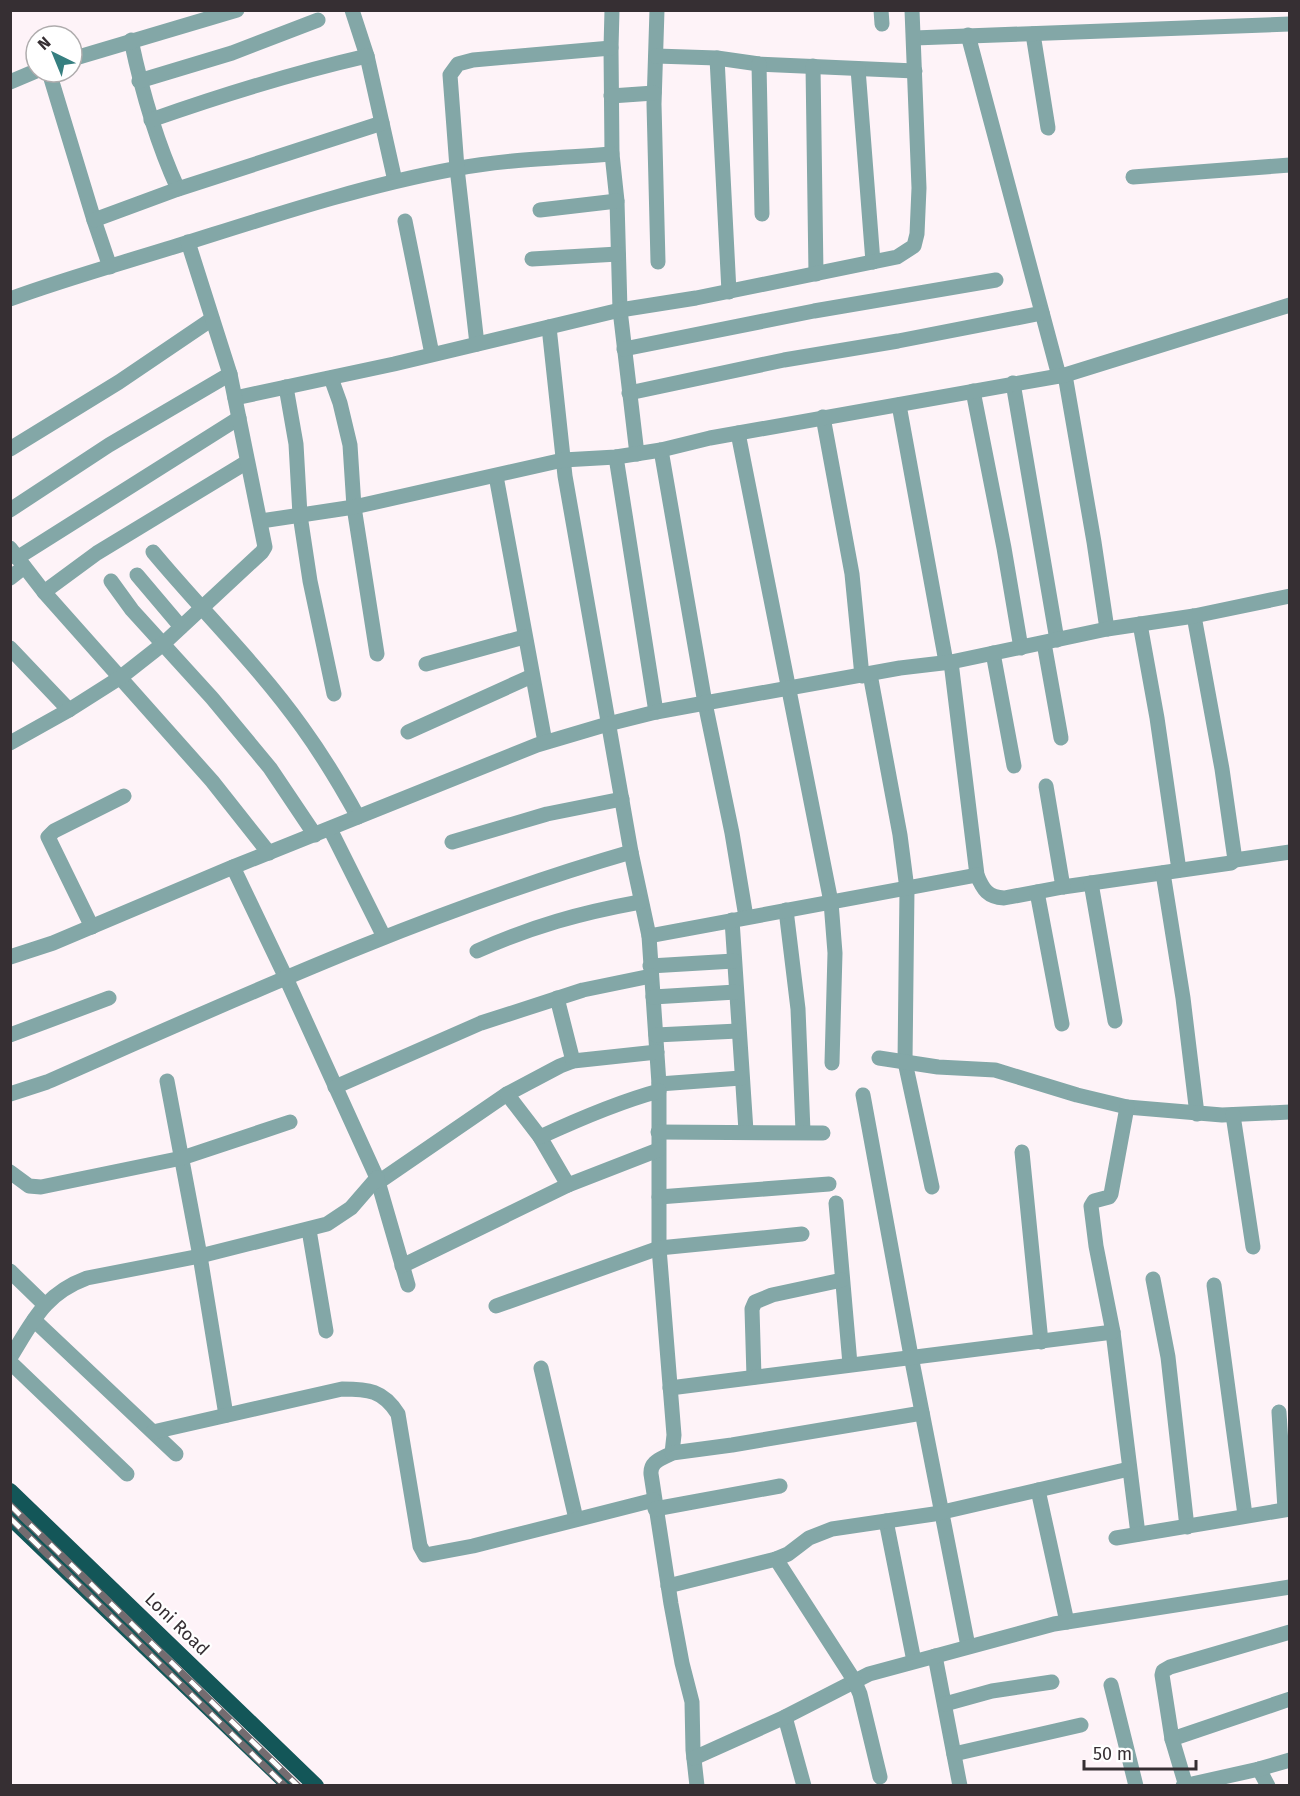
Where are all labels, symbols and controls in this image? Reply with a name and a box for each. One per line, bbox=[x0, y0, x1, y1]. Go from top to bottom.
north arrow bbox=[24, 24, 84, 84]
text: N bbox=[34, 33, 54, 54]
street label: Loni Road bbox=[140, 1588, 214, 1660]
scale bar bbox=[1084, 1733, 1196, 1771]
text: 50 m bbox=[1093, 1743, 1132, 1765]

